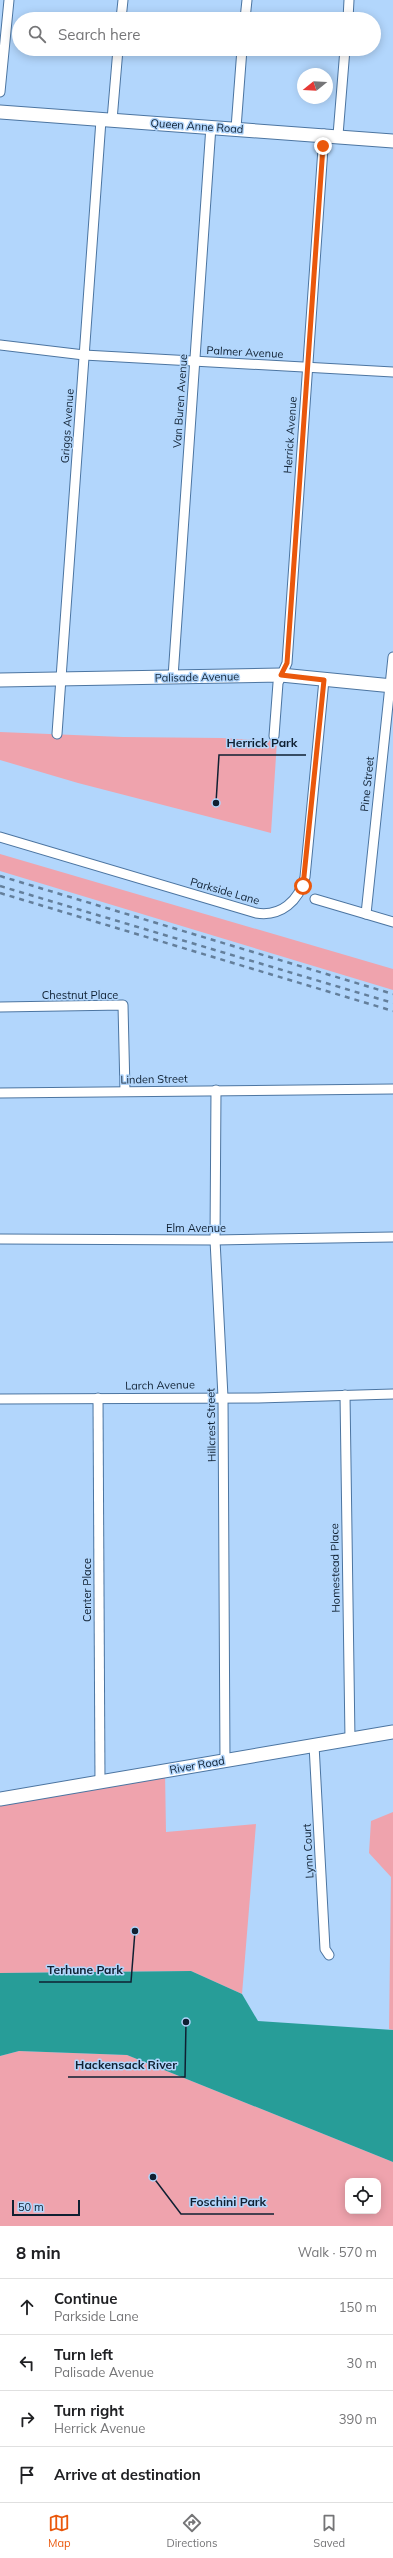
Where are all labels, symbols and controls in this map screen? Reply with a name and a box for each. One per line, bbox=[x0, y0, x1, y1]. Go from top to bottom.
search box bbox=[12, 12, 381, 56]
icon: search bbox=[26, 23, 48, 45]
text: Search here bbox=[58, 25, 140, 44]
north arrow bbox=[297, 68, 333, 104]
street label: Queen Anne Road bbox=[150, 116, 244, 136]
route end bbox=[314, 137, 332, 155]
street label: Palmer Avenue bbox=[206, 343, 284, 361]
street label: Van Buren Avenue bbox=[170, 353, 190, 449]
street label: Griggs Avenue bbox=[57, 388, 77, 464]
street label: Herrick Avenue bbox=[280, 396, 300, 474]
street label: Palisade Avenue bbox=[155, 669, 239, 685]
callout: Herrick Park bbox=[219, 731, 306, 755]
text: Herrick Park bbox=[227, 735, 298, 750]
street label: Pine Street bbox=[357, 756, 377, 812]
street label: Parkside Lane bbox=[189, 874, 261, 908]
route start bbox=[294, 877, 312, 895]
street label: Chestnut Place bbox=[42, 988, 118, 1002]
street label: Linden Street bbox=[120, 1071, 188, 1087]
street label: Elm Avenue bbox=[166, 1221, 226, 1235]
street label: Larch Avenue bbox=[125, 1377, 195, 1393]
street label: Hillcrest Street bbox=[203, 1388, 219, 1462]
street label: Homestead Place bbox=[327, 1523, 343, 1613]
street label: Center Place bbox=[80, 1558, 94, 1622]
street label: River Road bbox=[168, 1753, 226, 1777]
street label: Lynn Court bbox=[300, 1823, 316, 1879]
callout: Terhune Park bbox=[39, 1958, 131, 1982]
text: Terhune Park bbox=[47, 1962, 123, 1977]
callout: Hackensack River bbox=[68, 2053, 185, 2077]
text: Hackensack River bbox=[75, 2057, 177, 2072]
map controls bbox=[345, 2178, 381, 2214]
button: locate bbox=[345, 2178, 381, 2214]
callout: Foschini Park bbox=[181, 2190, 274, 2214]
text: Foschini Park bbox=[190, 2194, 267, 2209]
scale bar bbox=[12, 2198, 80, 2217]
text: 50 m bbox=[18, 2200, 44, 2214]
text: 8 min bbox=[16, 2242, 61, 2263]
text: Walk · 570 m bbox=[298, 2244, 377, 2260]
text: Continue bbox=[54, 2289, 117, 2308]
icon: ahead bbox=[16, 2296, 38, 2318]
text: 150 m bbox=[339, 2299, 377, 2315]
text: Parkside Lane bbox=[54, 2308, 139, 2324]
text: Turn left bbox=[54, 2345, 113, 2364]
icon: left bbox=[16, 2352, 38, 2374]
text: 30 m bbox=[347, 2355, 377, 2371]
text: Palisade Avenue bbox=[54, 2364, 154, 2380]
text: Turn right bbox=[54, 2401, 124, 2420]
icon: right bbox=[16, 2408, 38, 2430]
text: 390 m bbox=[339, 2411, 377, 2427]
text: Herrick Avenue bbox=[54, 2420, 145, 2436]
icon: arrive bbox=[16, 2464, 38, 2486]
text: Arrive at destination bbox=[54, 2465, 201, 2484]
tab: Map bbox=[48, 2512, 71, 2550]
tab: Directions bbox=[167, 2512, 217, 2550]
tab: Saved bbox=[313, 2512, 345, 2550]

